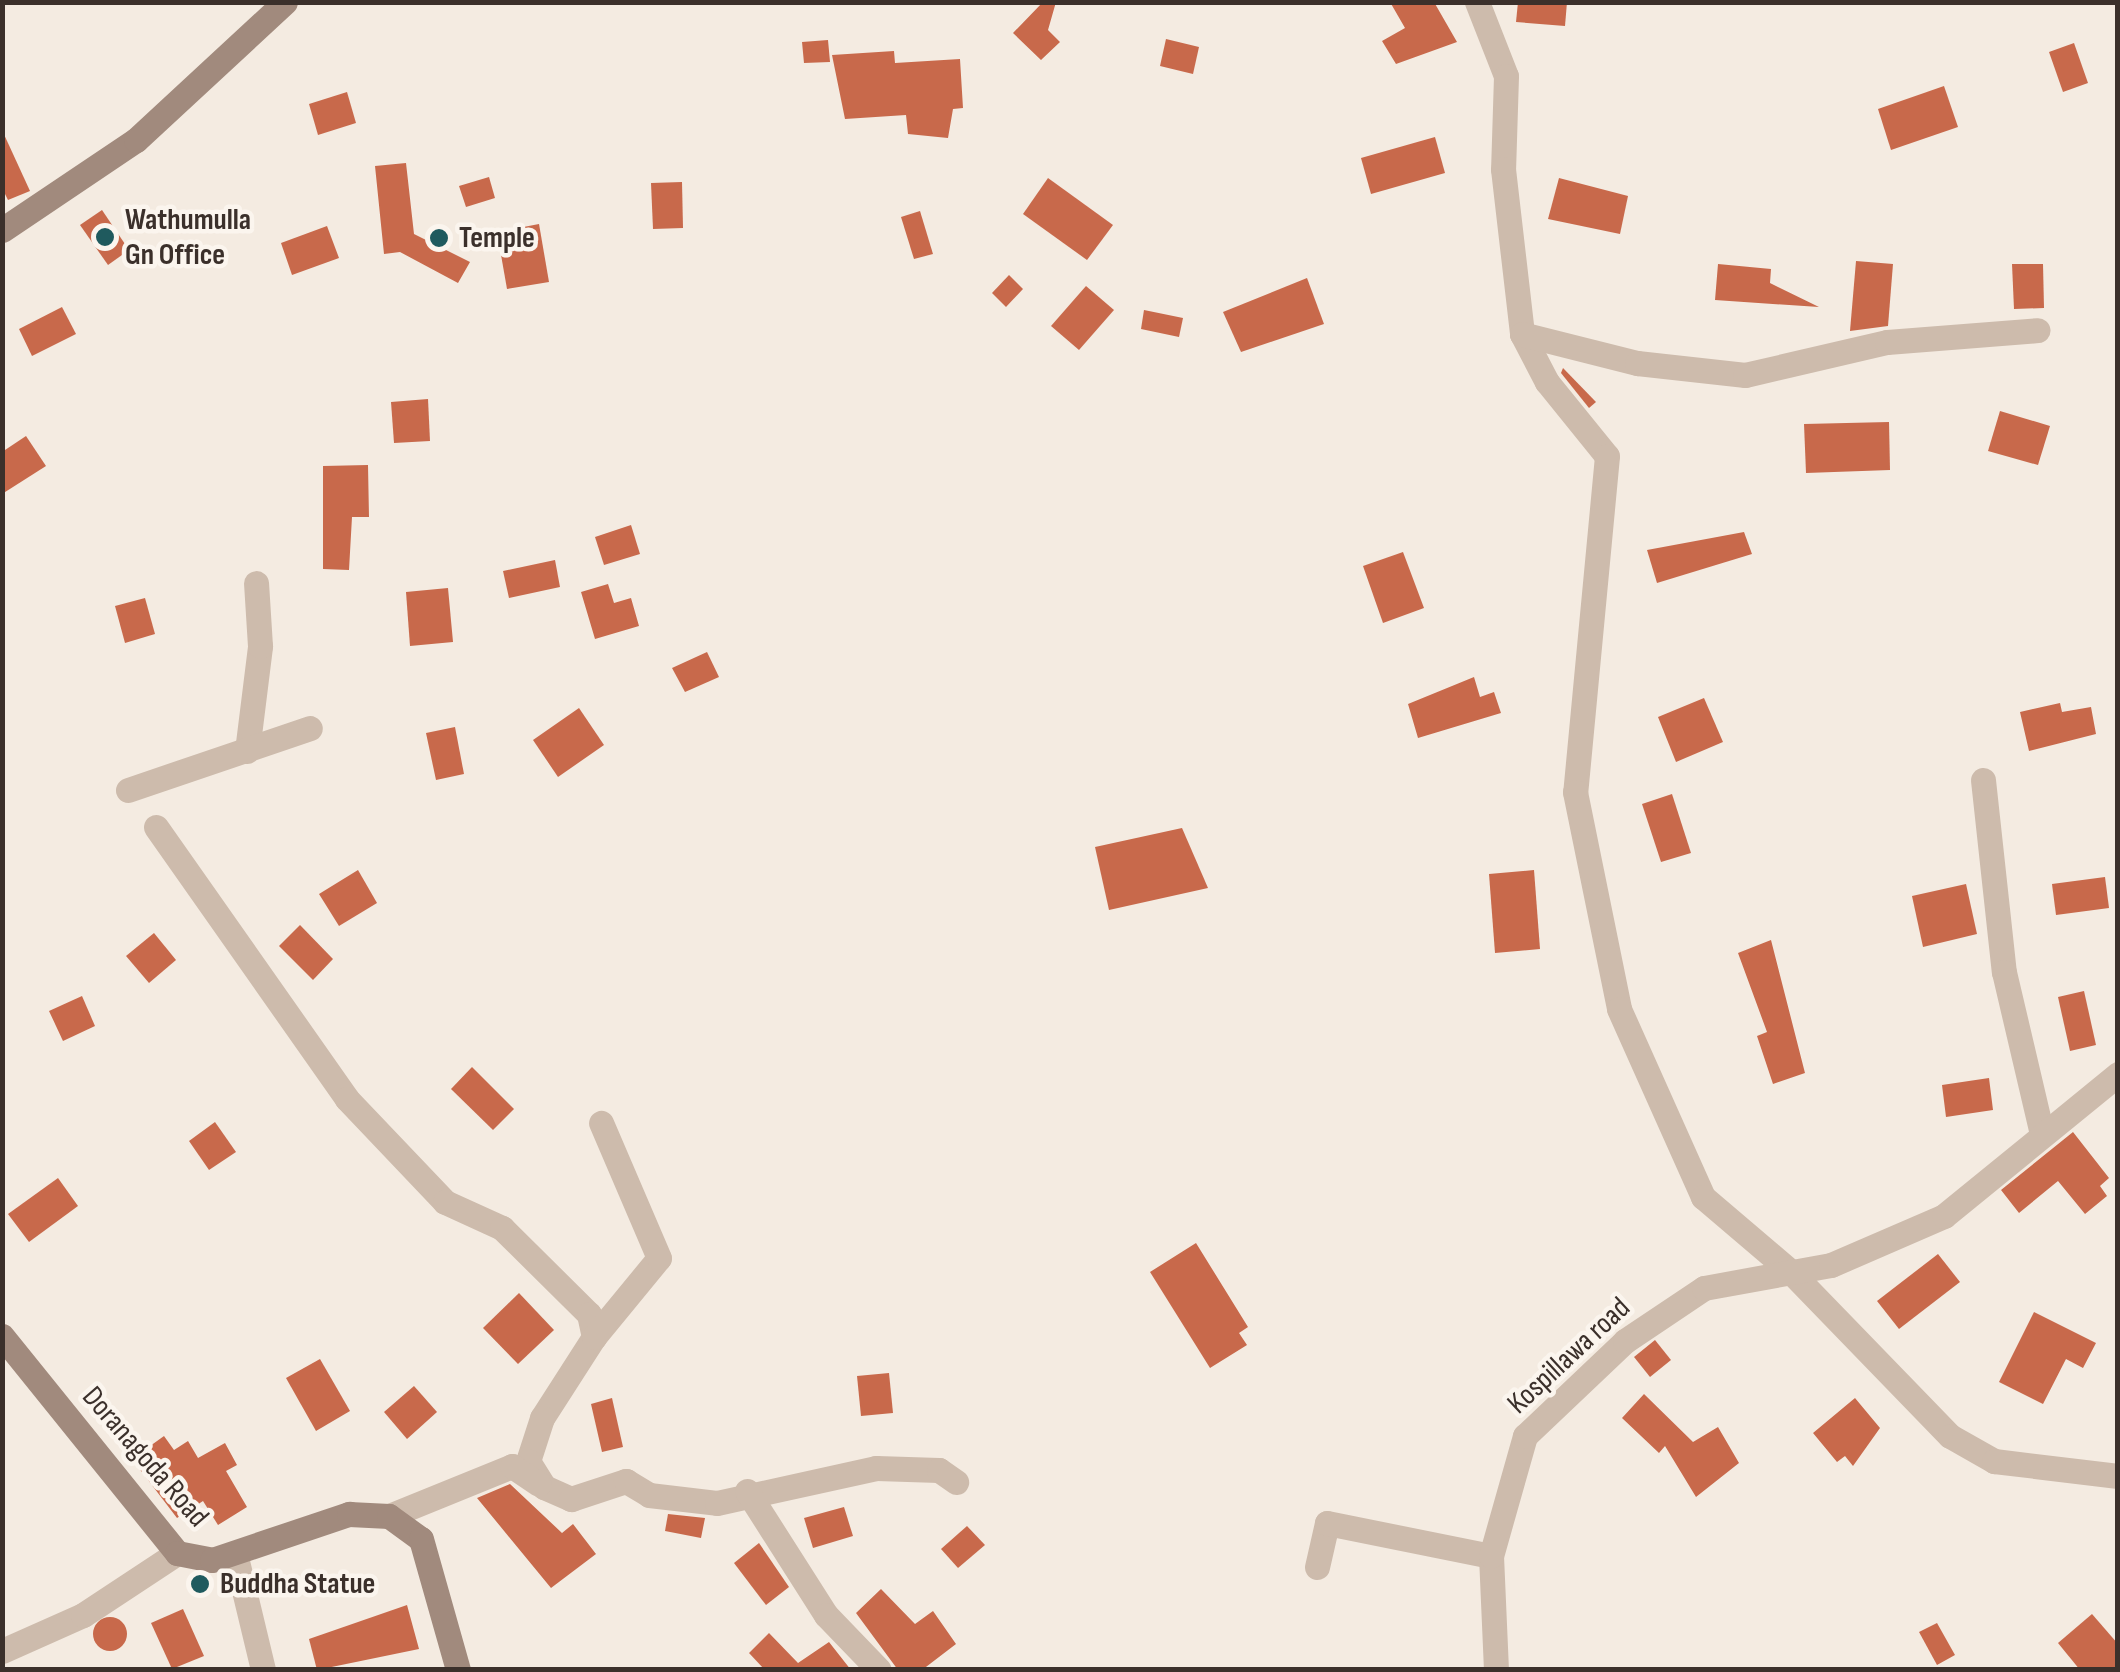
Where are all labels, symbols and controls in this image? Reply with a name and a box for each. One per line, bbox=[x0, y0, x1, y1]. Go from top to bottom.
place label: Wathumulla Gn Office bbox=[125, 202, 251, 272]
place label: Temple bbox=[459, 220, 535, 256]
marker: Wathumulla Gn Office bbox=[94, 226, 116, 248]
marker: Temple bbox=[428, 227, 450, 249]
street label: Kospillawa road bbox=[1500, 1290, 1638, 1422]
street label: Doranagoda Road bbox=[74, 1379, 216, 1535]
place label: Buddha Statue bbox=[220, 1566, 375, 1602]
marker: Buddha Statue bbox=[189, 1573, 211, 1595]

